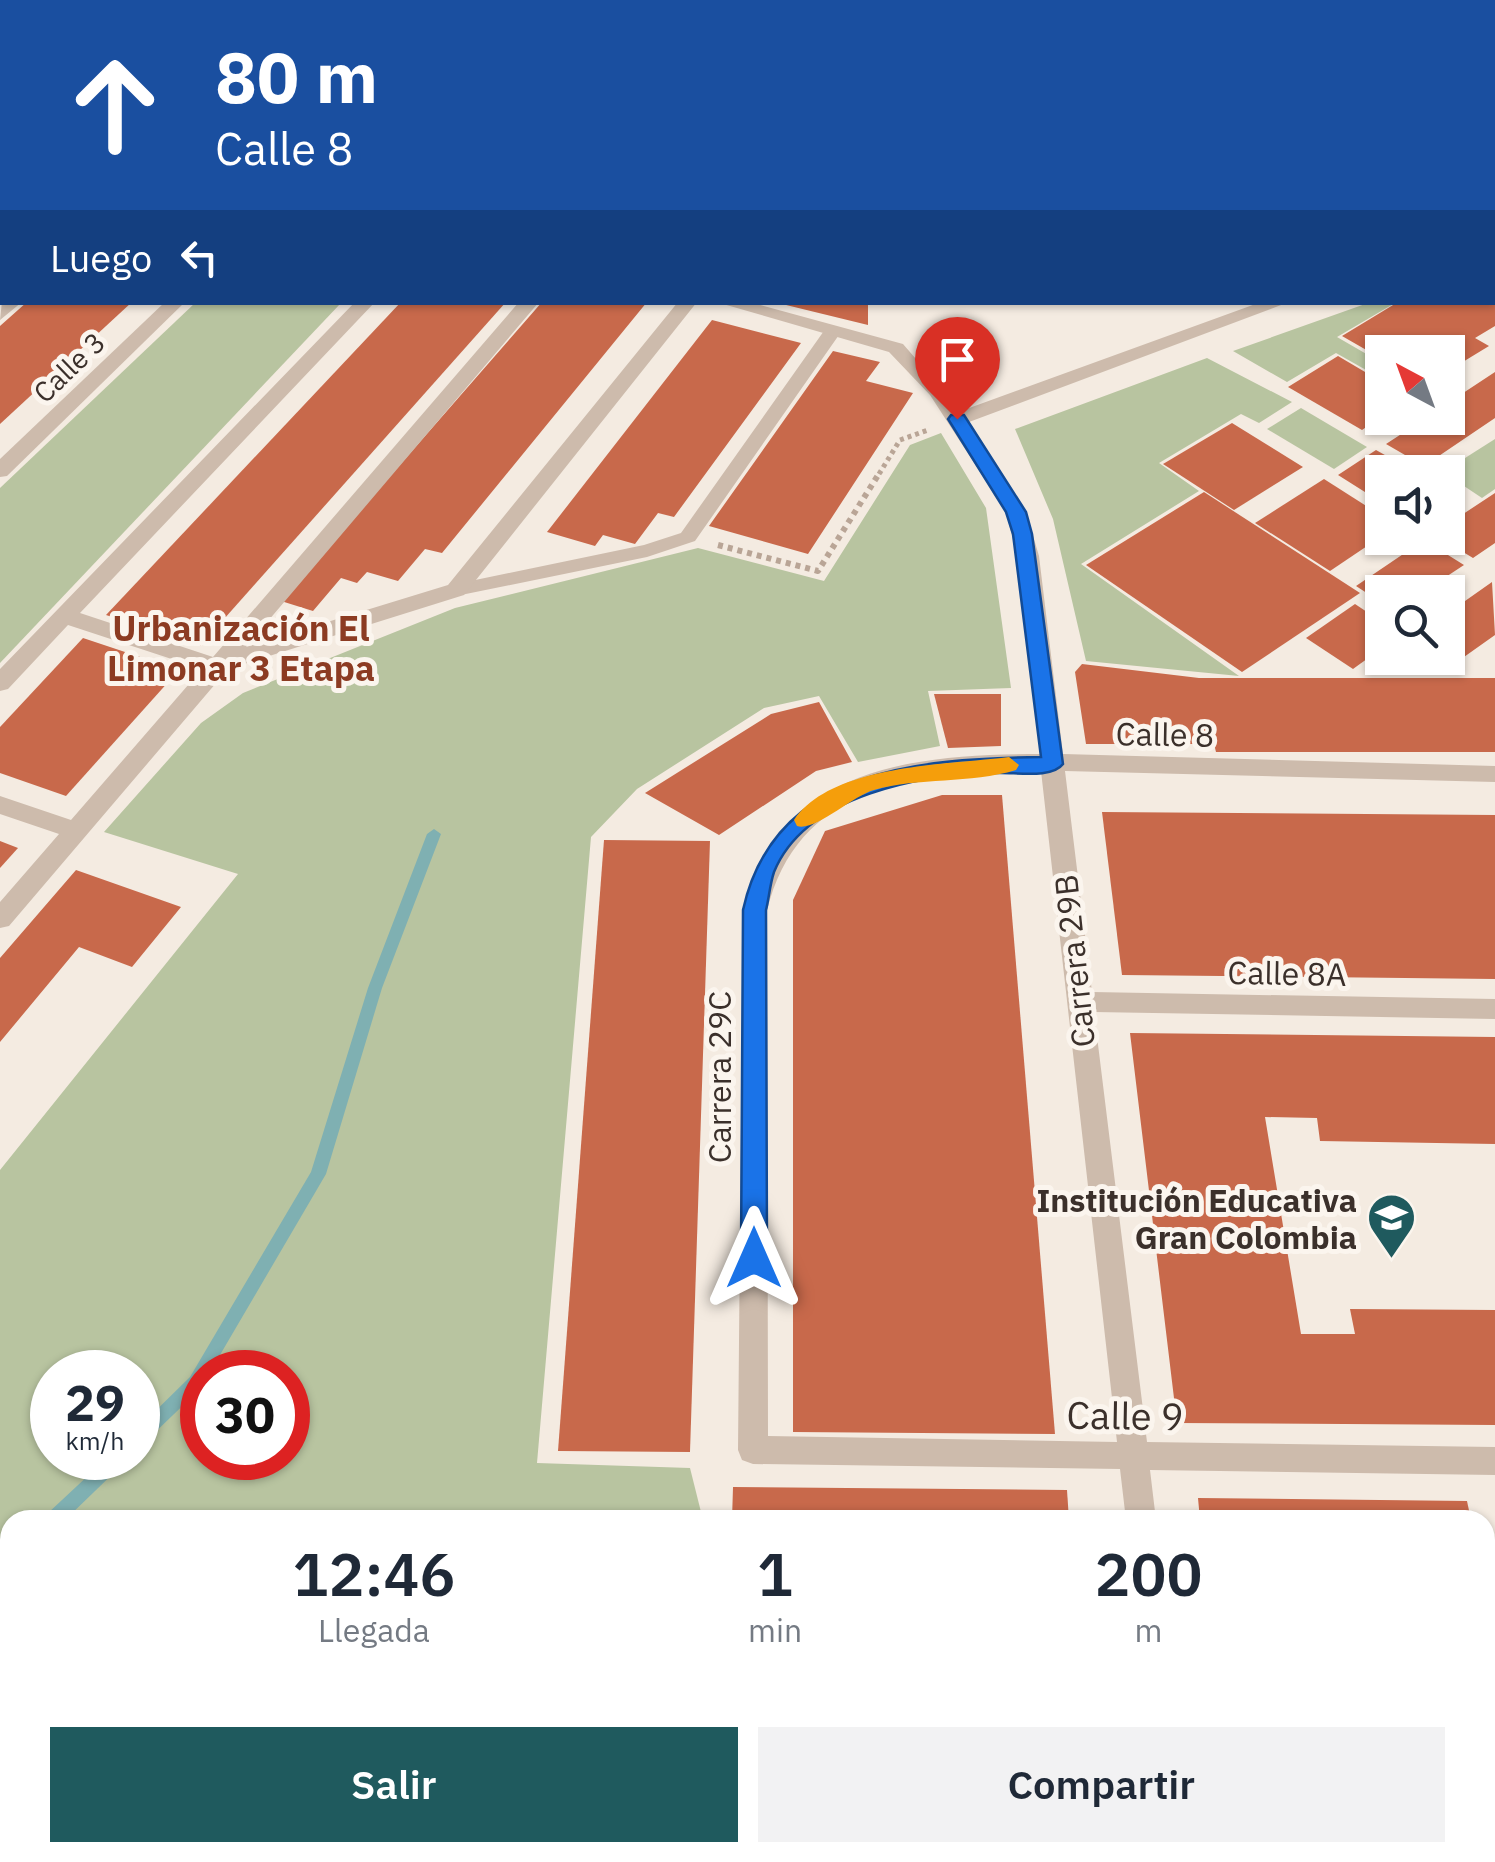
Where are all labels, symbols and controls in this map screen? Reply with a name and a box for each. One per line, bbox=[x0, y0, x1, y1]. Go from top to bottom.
text: 80 m bbox=[215, 31, 378, 122]
icon: ahead bbox=[50, 40, 180, 170]
text: Calle 8 bbox=[215, 119, 354, 177]
icon: left bbox=[172, 230, 227, 285]
text: Luego bbox=[50, 233, 152, 282]
pin bbox=[915, 317, 1000, 420]
street label: Calle 3 bbox=[25, 324, 113, 410]
icon: arrive bbox=[930, 332, 985, 387]
north arrow bbox=[1365, 335, 1465, 435]
map controls bbox=[1365, 335, 1465, 675]
button: sound bbox=[1365, 455, 1465, 555]
button: search bbox=[1365, 575, 1465, 675]
district label: Urbanización El Limonar 3 Etapa bbox=[107, 605, 375, 691]
street label: Calle 8 bbox=[1115, 712, 1215, 756]
street label: Carrera 29B bbox=[1044, 873, 1104, 1049]
street label: Calle 8A bbox=[1227, 951, 1347, 995]
street label: Carrera 29C bbox=[698, 991, 740, 1163]
place label: Institución Educativa Gran Colombia bbox=[1036, 1179, 1357, 1258]
school or university icon: Institución Educativa Gran Colombia bbox=[1366, 1192, 1418, 1260]
position arrow bbox=[702, 1206, 806, 1310]
speed limit sign: 30 bbox=[180, 1350, 310, 1480]
text: 29 bbox=[65, 1370, 125, 1435]
street label: Calle 9 bbox=[1066, 1389, 1184, 1441]
text: km/h bbox=[66, 1424, 124, 1457]
text: 12:46 bbox=[292, 1534, 456, 1613]
text: 1 bbox=[757, 1534, 793, 1613]
text: 200 bbox=[1095, 1534, 1203, 1613]
text: Llegada bbox=[318, 1609, 430, 1651]
text: min bbox=[748, 1609, 802, 1651]
text: m bbox=[1135, 1609, 1163, 1651]
button: Salir bbox=[50, 1727, 738, 1842]
button: Compartir bbox=[758, 1727, 1445, 1842]

